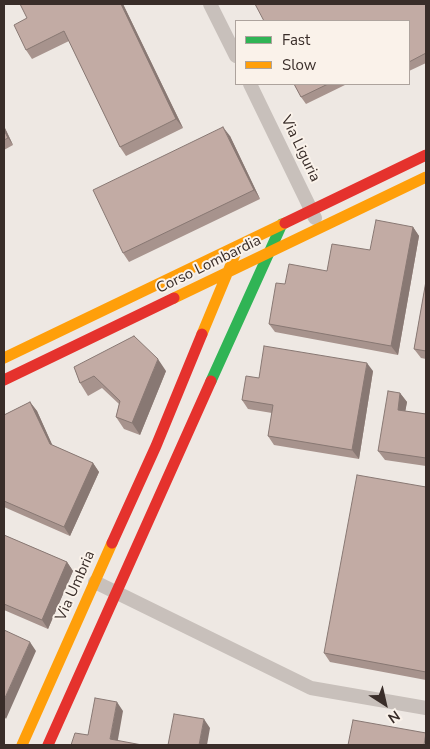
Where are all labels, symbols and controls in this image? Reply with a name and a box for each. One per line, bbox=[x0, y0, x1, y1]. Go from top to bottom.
legend bbox=[235, 20, 410, 85]
text: Fast bbox=[282, 30, 310, 50]
text: Slow bbox=[282, 55, 316, 75]
street label: Via Liguria bbox=[276, 113, 324, 185]
street label: Corso Lombardia bbox=[154, 232, 264, 298]
street label: Via Umbria bbox=[53, 548, 99, 624]
north arrow bbox=[360, 679, 410, 729]
text: N bbox=[384, 706, 404, 727]

